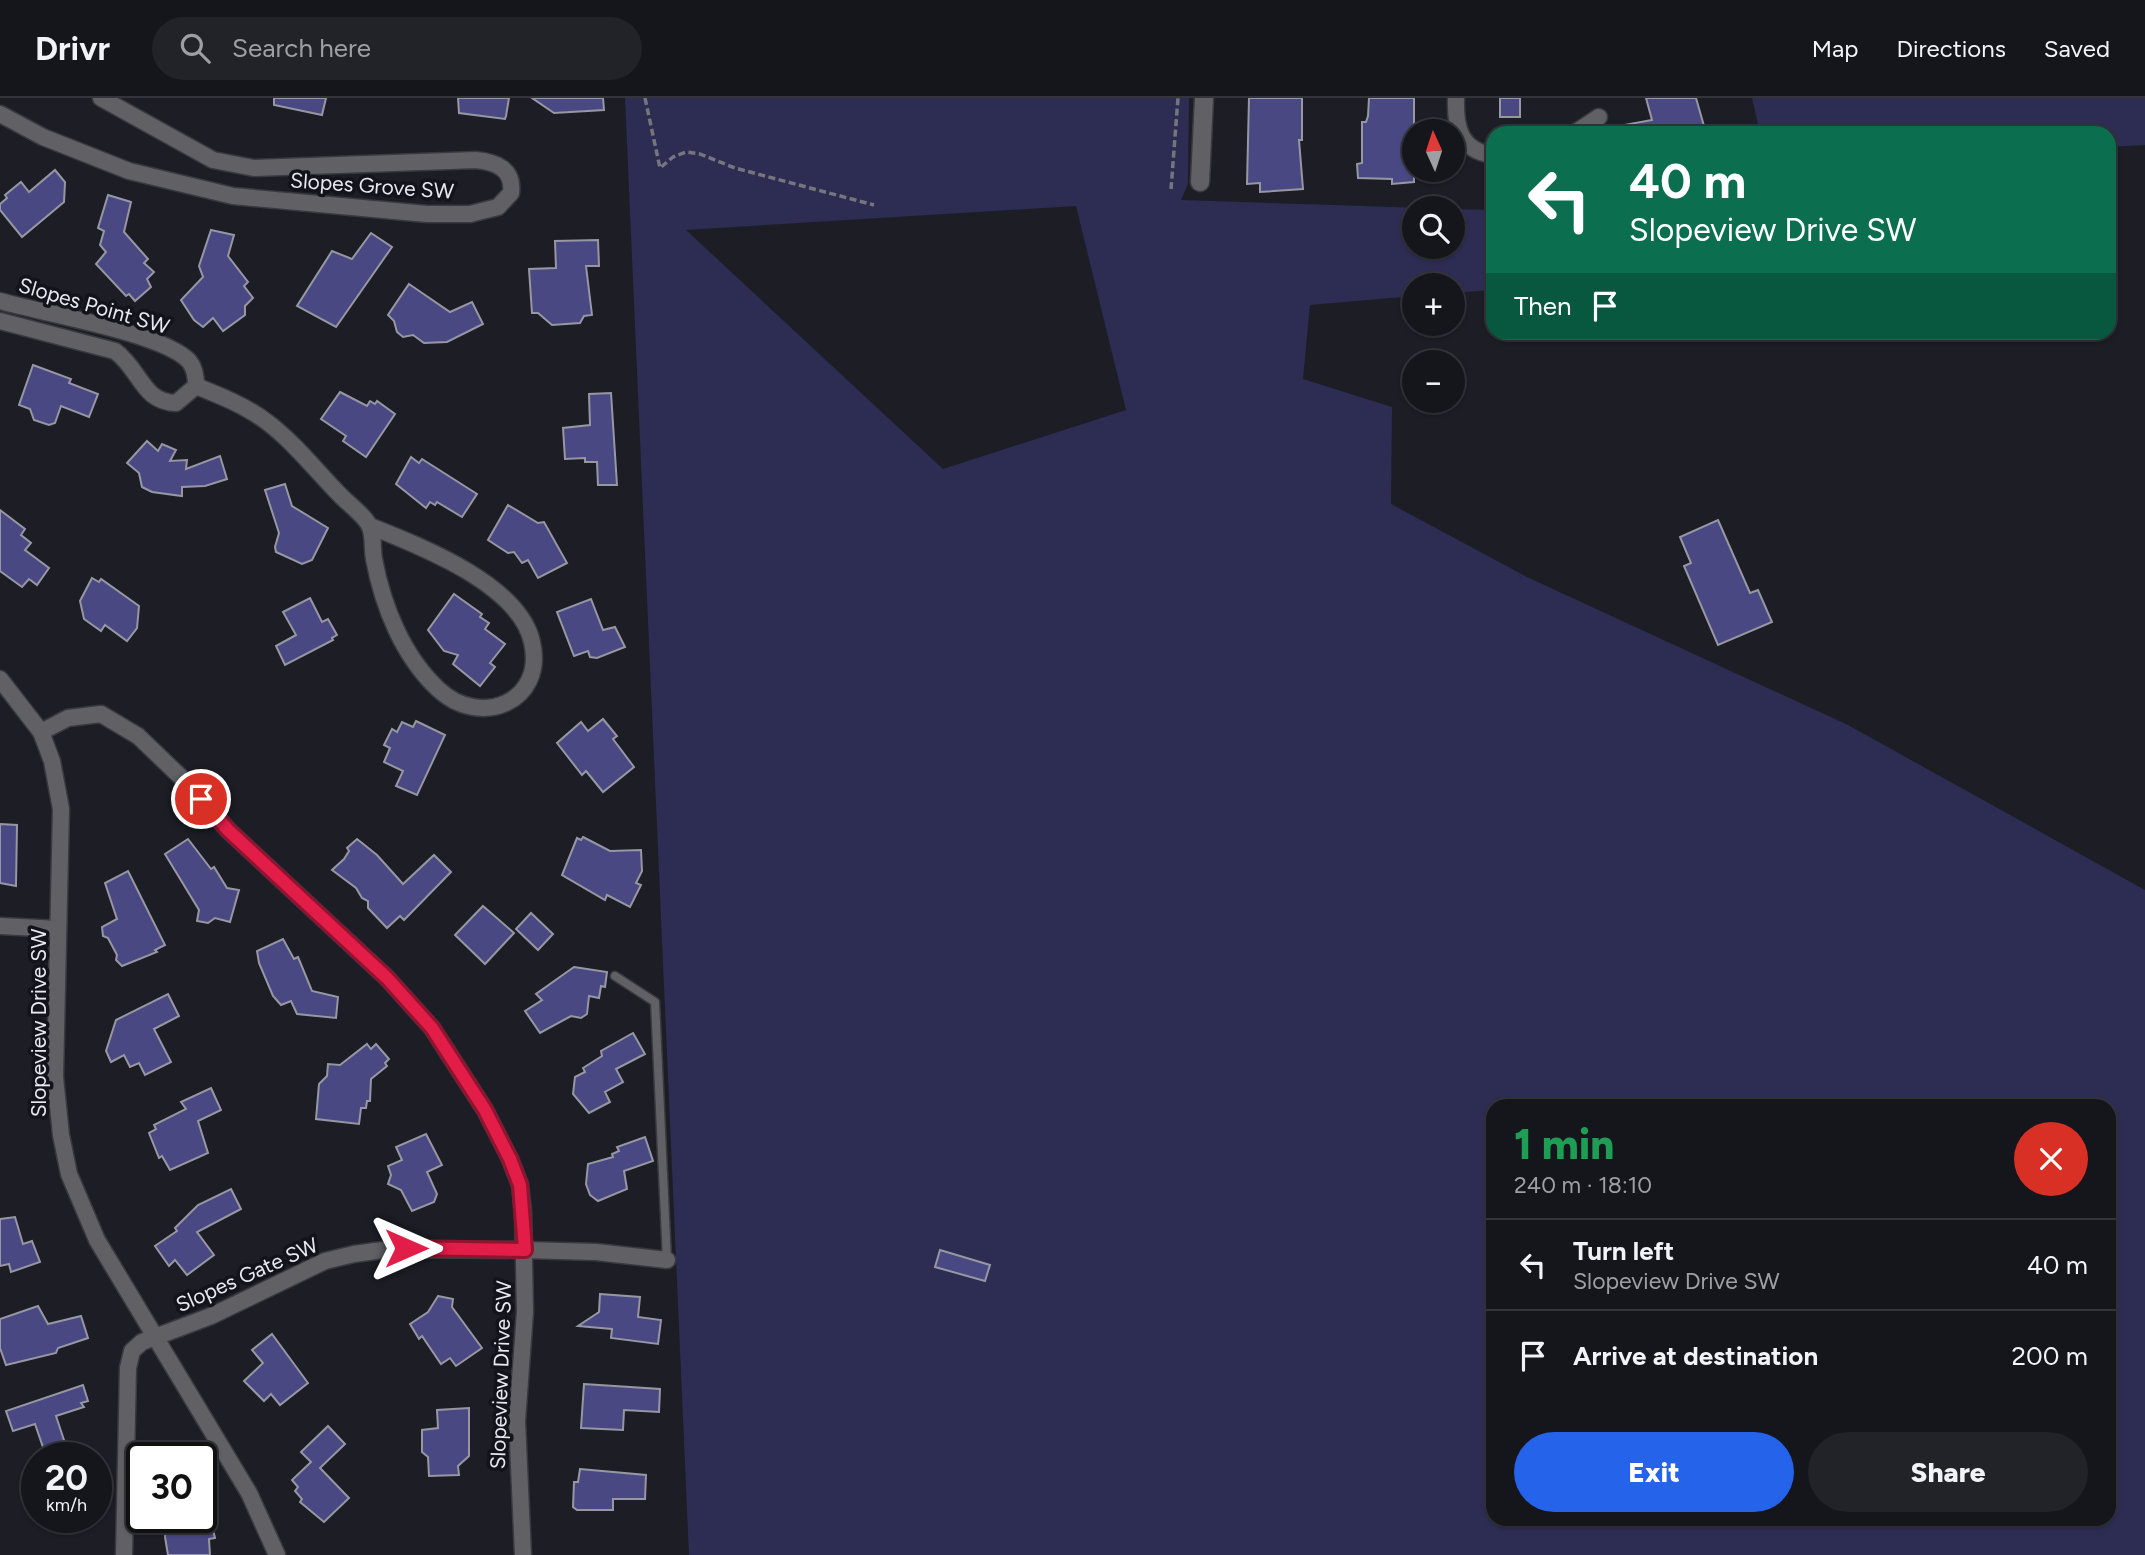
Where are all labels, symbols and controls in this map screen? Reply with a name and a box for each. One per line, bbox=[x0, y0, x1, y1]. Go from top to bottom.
search box bbox=[152, 17, 642, 80]
text: Drivr bbox=[35, 29, 110, 68]
icon: search bbox=[176, 29, 214, 67]
text: Search here bbox=[232, 32, 371, 64]
text: Map bbox=[1812, 34, 1858, 63]
text: Directions bbox=[1896, 34, 2006, 63]
text: Saved bbox=[2044, 34, 2110, 63]
north arrow bbox=[1402, 119, 1465, 182]
map controls bbox=[1402, 119, 1465, 413]
text: 40 m bbox=[1629, 151, 1746, 210]
icon: left bbox=[1514, 154, 1605, 245]
street label: Slopes Grove SW bbox=[289, 167, 455, 204]
button: search bbox=[1402, 196, 1465, 259]
text: Slopeview Drive SW bbox=[1629, 211, 1917, 249]
street label: Slopes Point SW bbox=[16, 272, 172, 339]
button: + bbox=[1402, 273, 1465, 336]
icon: arrive bbox=[1586, 287, 1624, 325]
text: Then bbox=[1514, 290, 1572, 322]
button: − bbox=[1402, 350, 1465, 413]
pin bbox=[171, 769, 231, 829]
icon: arrive bbox=[182, 780, 220, 818]
street label: Slopeview Drive SW bbox=[26, 929, 51, 1117]
text: 1 min bbox=[1514, 1119, 1614, 1170]
button: close bbox=[2014, 1122, 2088, 1196]
text: 240 m · 18:10 bbox=[1514, 1171, 1652, 1199]
position arrow bbox=[369, 1211, 443, 1285]
street label: Slopes Gate SW bbox=[172, 1232, 322, 1317]
text: Turn left bbox=[1573, 1235, 1674, 1267]
icon: left bbox=[1514, 1246, 1552, 1284]
text: 40 m bbox=[2027, 1249, 2088, 1281]
text: Slopeview Drive SW bbox=[1573, 1267, 1780, 1295]
street label: Slopeview Drive SW bbox=[485, 1280, 516, 1470]
icon: arrive bbox=[1514, 1337, 1552, 1375]
text: Arrive at destination bbox=[1573, 1340, 1818, 1372]
text: 200 m bbox=[2012, 1340, 2088, 1372]
button: Exit bbox=[1514, 1432, 1794, 1512]
button: Share bbox=[1808, 1432, 2088, 1512]
speed limit sign: 30 bbox=[126, 1442, 217, 1533]
text: 20 bbox=[45, 1457, 88, 1499]
text: km/h bbox=[46, 1494, 87, 1516]

